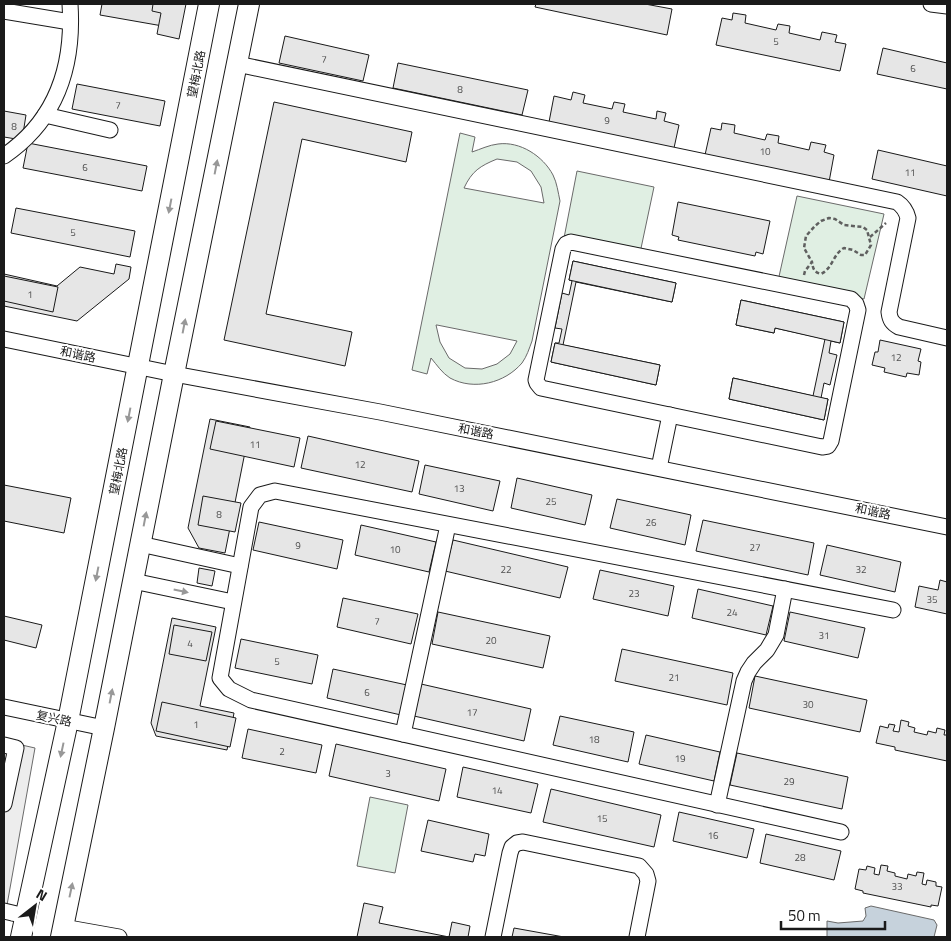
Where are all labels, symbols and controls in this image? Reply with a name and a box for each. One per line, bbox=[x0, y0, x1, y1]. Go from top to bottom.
house number: 5 bbox=[773, 34, 779, 49]
street label: 望梅北路 bbox=[182, 49, 210, 99]
house number: 7 bbox=[321, 52, 327, 67]
house number: 6 bbox=[910, 61, 916, 76]
house number: 8 bbox=[457, 82, 463, 97]
house number: 7 bbox=[115, 98, 121, 113]
house number: 9 bbox=[604, 113, 610, 128]
house number: 8 bbox=[11, 119, 17, 134]
house number: 10 bbox=[759, 144, 771, 159]
one-way arrow bbox=[212, 159, 220, 174]
house number: 6 bbox=[82, 160, 88, 175]
house number: 11 bbox=[904, 165, 916, 180]
one-way arrow bbox=[166, 199, 174, 214]
house number: 5 bbox=[70, 225, 76, 240]
house number: 1 bbox=[27, 287, 33, 302]
one-way arrow bbox=[180, 318, 188, 334]
street label: 和谐路 bbox=[58, 341, 98, 367]
house number: 12 bbox=[890, 350, 902, 365]
one-way arrow bbox=[125, 407, 133, 422]
street label: 和谐路 bbox=[457, 418, 495, 444]
house number: 11 bbox=[249, 437, 261, 452]
street label: 望梅北路 bbox=[104, 446, 132, 496]
house number: 12 bbox=[354, 457, 366, 472]
house number: 13 bbox=[453, 481, 465, 496]
house number: 25 bbox=[545, 494, 557, 509]
street label: 和谐路 bbox=[853, 498, 893, 524]
house number: 8 bbox=[216, 507, 222, 522]
one-way arrow bbox=[142, 511, 150, 527]
house number: 26 bbox=[645, 515, 657, 530]
house number: 9 bbox=[295, 538, 301, 553]
house number: 27 bbox=[749, 540, 761, 555]
house number: 10 bbox=[389, 542, 401, 557]
house number: 22 bbox=[500, 562, 512, 577]
house number: 32 bbox=[855, 562, 867, 577]
one-way arrow bbox=[93, 566, 101, 582]
house number: 23 bbox=[628, 586, 640, 601]
one-way arrow bbox=[173, 587, 188, 595]
house number: 35 bbox=[926, 592, 938, 607]
house number: 24 bbox=[726, 605, 738, 620]
house number: 7 bbox=[374, 614, 380, 629]
house number: 31 bbox=[818, 628, 830, 643]
house number: 20 bbox=[485, 633, 497, 648]
house number: 4 bbox=[187, 636, 193, 651]
house number: 5 bbox=[274, 654, 280, 669]
house number: 21 bbox=[668, 670, 680, 685]
house number: 6 bbox=[364, 685, 370, 700]
one-way arrow bbox=[107, 688, 115, 704]
house number: 30 bbox=[802, 697, 814, 712]
street label: 复兴路 bbox=[34, 705, 74, 731]
house number: 17 bbox=[466, 705, 478, 720]
house number: 1 bbox=[193, 717, 199, 732]
house number: 18 bbox=[588, 732, 600, 747]
one-way arrow bbox=[57, 743, 65, 759]
house number: 2 bbox=[279, 744, 285, 759]
house number: 19 bbox=[674, 751, 686, 766]
house number: 3 bbox=[385, 766, 391, 781]
house number: 29 bbox=[783, 774, 795, 789]
house number: 14 bbox=[491, 783, 503, 798]
house number: 15 bbox=[596, 811, 608, 826]
house number: 16 bbox=[707, 828, 719, 843]
house number: 28 bbox=[794, 850, 806, 865]
house number: 33 bbox=[891, 879, 903, 894]
north arrow bbox=[10, 881, 60, 931]
one-way arrow bbox=[67, 882, 75, 897]
text: N bbox=[32, 883, 52, 906]
scale bar bbox=[781, 898, 885, 930]
text: 50 m bbox=[788, 904, 821, 927]

